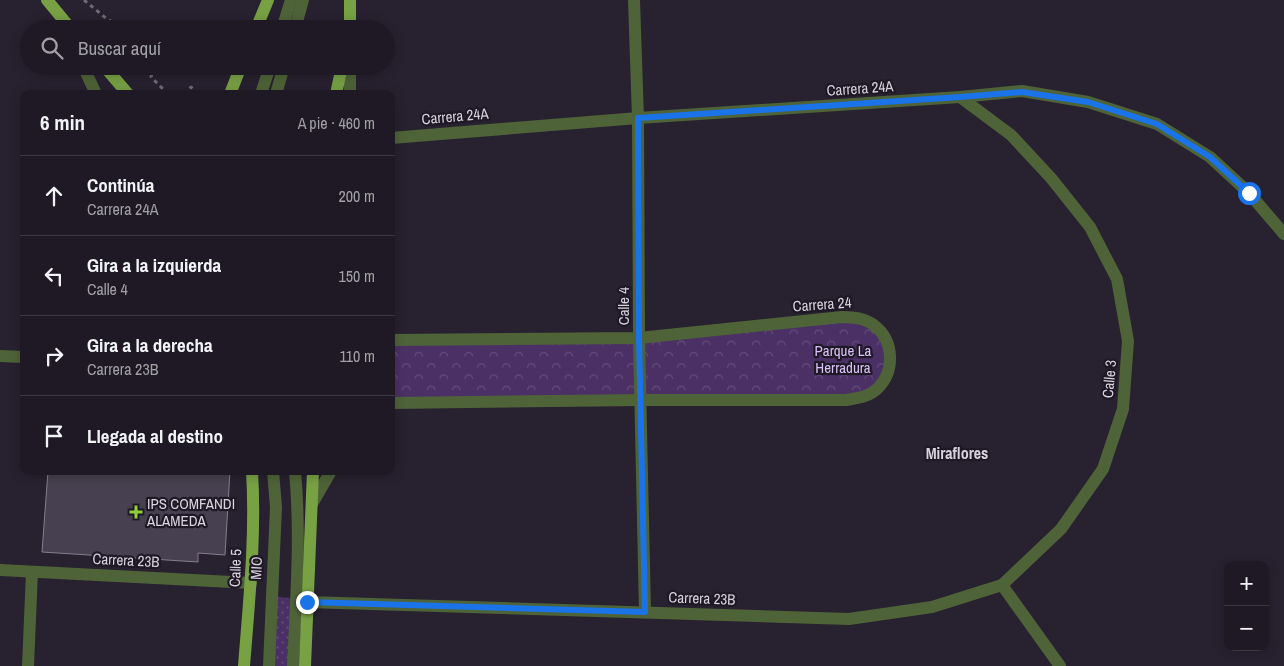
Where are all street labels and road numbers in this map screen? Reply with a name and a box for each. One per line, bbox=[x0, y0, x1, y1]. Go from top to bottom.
street label: Carrera 24A bbox=[826, 75, 895, 101]
street label: Carrera 24A bbox=[421, 103, 490, 129]
street label: Calle 4 bbox=[613, 287, 634, 325]
street label: Carrera 24 bbox=[792, 291, 852, 317]
street label: Calle 3 bbox=[1097, 359, 1121, 399]
street label: Carrera 23B bbox=[92, 548, 160, 572]
street label: Calle 5 bbox=[224, 548, 246, 587]
street label: MIO bbox=[245, 556, 267, 580]
street label: Carrera 23B bbox=[668, 586, 736, 610]

